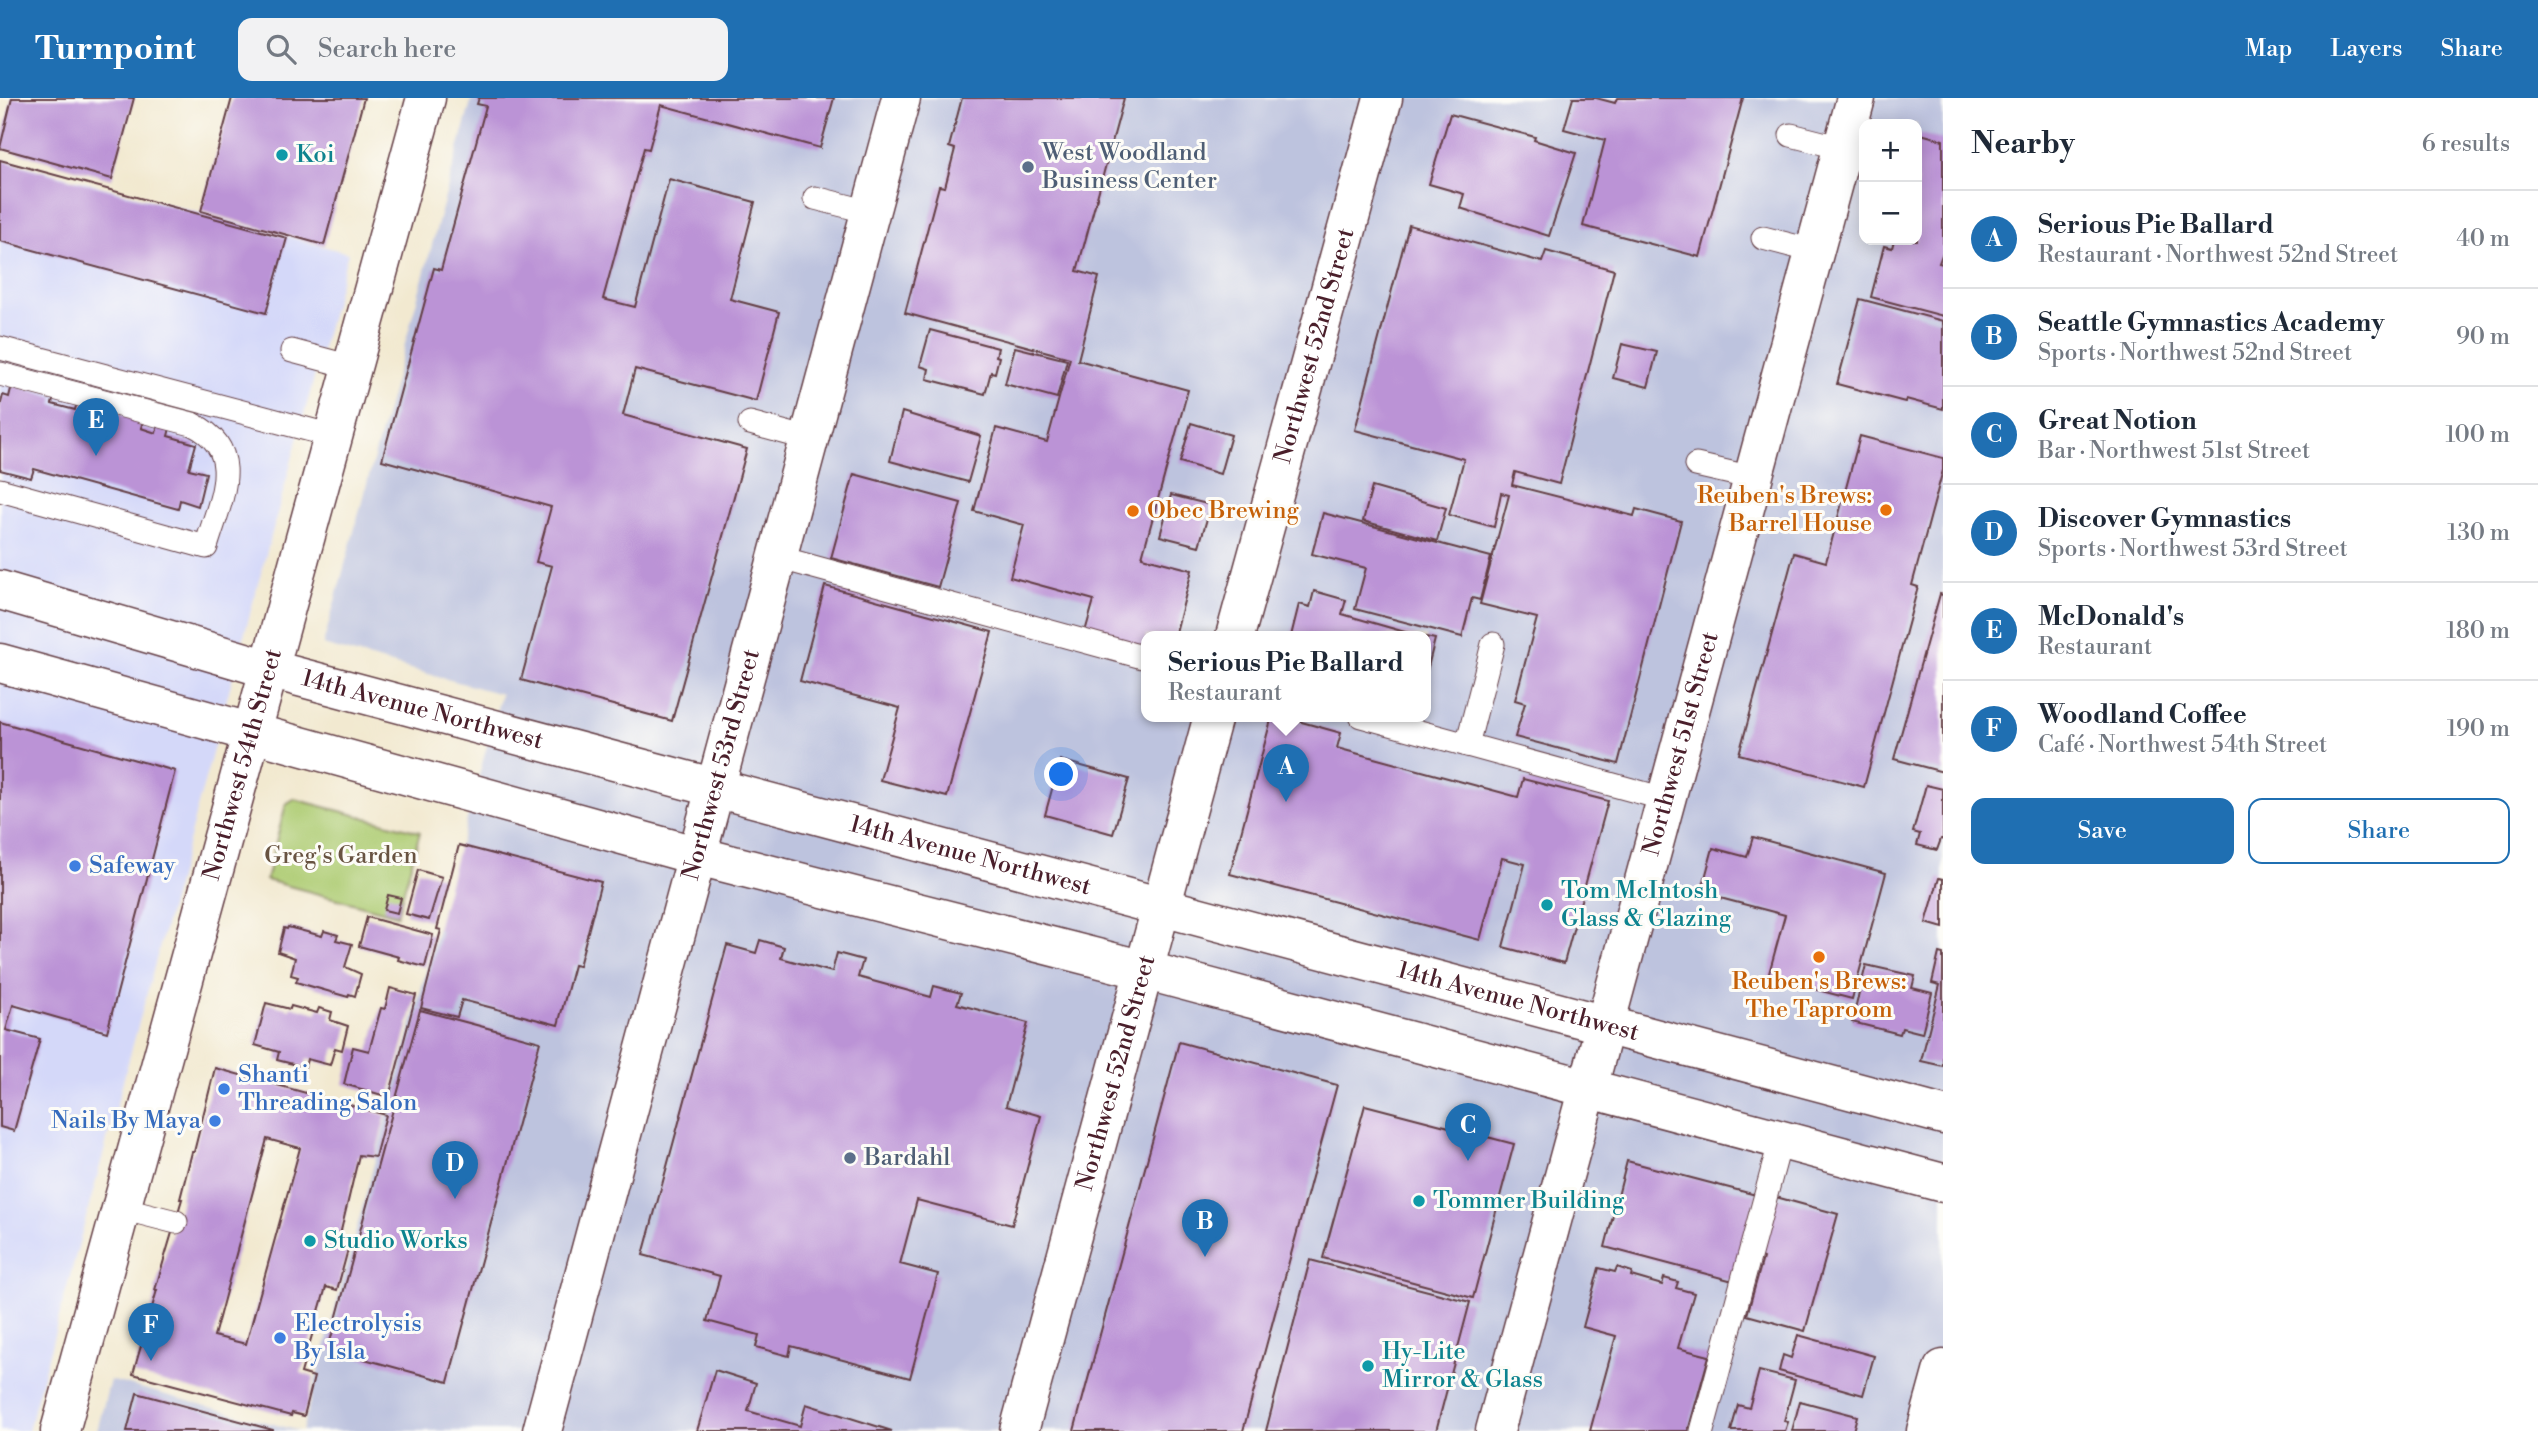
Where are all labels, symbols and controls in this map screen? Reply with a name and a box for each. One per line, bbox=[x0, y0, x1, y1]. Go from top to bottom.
search box bbox=[238, 18, 728, 81]
text: Turnpoint bbox=[35, 29, 196, 70]
icon: search bbox=[262, 30, 300, 68]
text: Search here bbox=[318, 33, 456, 65]
text: Map bbox=[2245, 34, 2292, 64]
text: Layers bbox=[2330, 34, 2402, 64]
text: Share bbox=[2440, 34, 2503, 64]
map controls bbox=[1859, 119, 1922, 245]
button: + bbox=[1859, 119, 1922, 182]
text: Nearby bbox=[1971, 125, 2075, 163]
text: 6 results bbox=[2422, 130, 2510, 158]
place label: West Woodland Business Center bbox=[1041, 138, 1217, 196]
place label: Koi bbox=[296, 140, 335, 170]
marker: Koi bbox=[274, 147, 290, 163]
marker: West Woodland Business Center bbox=[1020, 159, 1036, 175]
button: − bbox=[1859, 182, 1922, 245]
text: Serious Pie Ballard bbox=[2038, 209, 2274, 241]
street label: Northwest 52nd Street bbox=[1268, 224, 1362, 467]
text: A bbox=[1986, 225, 2002, 253]
text: 40 m bbox=[2456, 225, 2510, 253]
text: Restaurant · Northwest 52nd Street bbox=[2038, 241, 2398, 269]
text: Seattle Gymnastics Academy bbox=[2038, 307, 2385, 339]
text: B bbox=[1985, 323, 2003, 351]
text: 90 m bbox=[2456, 323, 2510, 351]
text: Sports · Northwest 52nd Street bbox=[2038, 339, 2352, 367]
pin: E bbox=[73, 398, 119, 456]
text: Great Notion bbox=[2038, 405, 2197, 437]
text: C bbox=[1986, 421, 2002, 449]
text: 100 m bbox=[2445, 421, 2510, 449]
text: Bar · Northwest 51st Street bbox=[2038, 437, 2310, 465]
place label: Reuben's Brews: Barrel House bbox=[1697, 481, 1872, 539]
place label: Obec Brewing bbox=[1147, 496, 1299, 526]
marker: Reuben's Brews: Barrel House bbox=[1878, 502, 1894, 518]
marker: Obec Brewing bbox=[1125, 503, 1141, 519]
text: Discover Gymnastics bbox=[2038, 503, 2291, 535]
text: D bbox=[1985, 519, 2003, 547]
text: 130 m bbox=[2447, 519, 2510, 547]
text: Sports · Northwest 53rd Street bbox=[2038, 535, 2348, 563]
text: McDonald's bbox=[2038, 601, 2184, 633]
text: E bbox=[1986, 617, 2002, 645]
text: 180 m bbox=[2446, 617, 2510, 645]
street label: Northwest 51st Street bbox=[1636, 628, 1726, 859]
popup bbox=[1141, 631, 1431, 722]
text: Restaurant bbox=[2038, 633, 2152, 661]
street label: Northwest 54th Street bbox=[197, 645, 289, 884]
street label: Northwest 53rd Street bbox=[676, 645, 767, 884]
text: Serious Pie Ballard bbox=[1168, 647, 1404, 679]
street label: 14th Avenue Northwest bbox=[298, 663, 547, 756]
text: Restaurant bbox=[1168, 679, 1282, 707]
text: Woodland Coffee bbox=[2038, 699, 2247, 731]
text: F bbox=[1986, 715, 2002, 743]
text: 190 m bbox=[2447, 715, 2510, 743]
text: Café · Northwest 54th Street bbox=[2038, 731, 2327, 759]
pin: A bbox=[1263, 744, 1309, 802]
your location bbox=[1044, 757, 1078, 791]
button: Save bbox=[1971, 798, 2234, 864]
button: Share bbox=[2248, 798, 2510, 864]
street label: 14th Avenue Northwest bbox=[846, 809, 1095, 902]
park label: Greg's Garden bbox=[264, 841, 418, 871]
place label: Safeway bbox=[89, 851, 176, 881]
marker: Safeway bbox=[67, 858, 83, 874]
place label: Tom McIntosh Glass & Glazing bbox=[1561, 876, 1732, 934]
marker: Tom McIntosh Glass & Glazing bbox=[1539, 897, 1555, 913]
marker: Reuben's Brews: The Taproom bbox=[1811, 949, 1827, 965]
street label: Northwest 52nd Street bbox=[1070, 951, 1163, 1194]
street label: 14th Avenue Northwest bbox=[1394, 955, 1643, 1048]
place label: Reuben's Brews: The Taproom bbox=[1731, 967, 1907, 1025]
place label: Shanti Threading Salon bbox=[238, 1060, 417, 1118]
marker: Shanti Threading Salon bbox=[216, 1081, 232, 1097]
pin: C bbox=[1445, 1103, 1491, 1161]
place label: Nails By Maya bbox=[51, 1106, 202, 1136]
marker: Nails By Maya bbox=[207, 1113, 223, 1129]
pin: D bbox=[432, 1141, 478, 1199]
place label: Bardahl bbox=[863, 1143, 950, 1173]
marker: Bardahl bbox=[842, 1150, 858, 1166]
place label: Tommer Building bbox=[1433, 1186, 1625, 1216]
marker: Tommer Building bbox=[1411, 1193, 1427, 1209]
pin: B bbox=[1182, 1199, 1228, 1257]
place label: Studio Works bbox=[324, 1226, 468, 1256]
marker: Studio Works bbox=[302, 1233, 318, 1249]
pin: F bbox=[128, 1303, 174, 1361]
place label: Electrolysis By Isla bbox=[293, 1309, 422, 1367]
marker: Electrolysis By Isla bbox=[272, 1330, 288, 1346]
place label: Hy-Lite Mirror & Glass bbox=[1382, 1337, 1543, 1395]
marker: Hy-Lite Mirror & Glass bbox=[1360, 1358, 1376, 1374]

